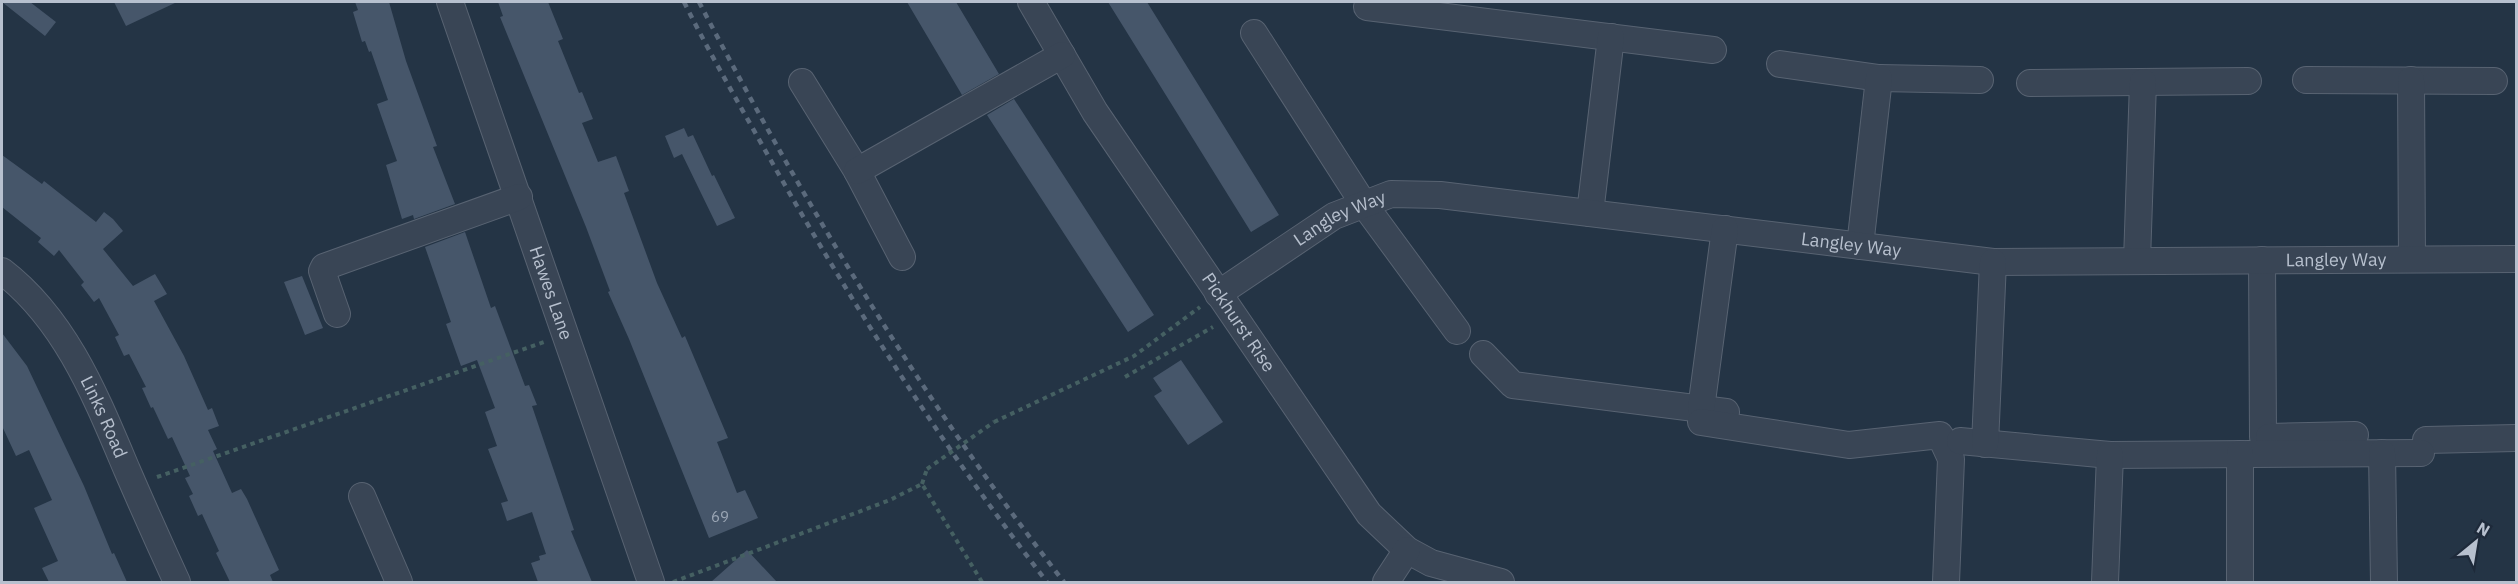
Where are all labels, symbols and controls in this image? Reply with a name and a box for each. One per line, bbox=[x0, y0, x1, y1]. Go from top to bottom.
street label: Langley Way bbox=[1289, 185, 1389, 251]
street label: Langley Way bbox=[1800, 227, 1903, 262]
street label: Hawes Lane bbox=[524, 243, 578, 343]
street label: Langley Way bbox=[2286, 248, 2386, 271]
street label: Pickhurst Rise bbox=[1197, 268, 1281, 376]
street label: Links Road bbox=[76, 372, 133, 461]
house number: 69 bbox=[711, 507, 729, 526]
north arrow bbox=[2446, 512, 2506, 572]
text: N bbox=[2473, 517, 2494, 541]

